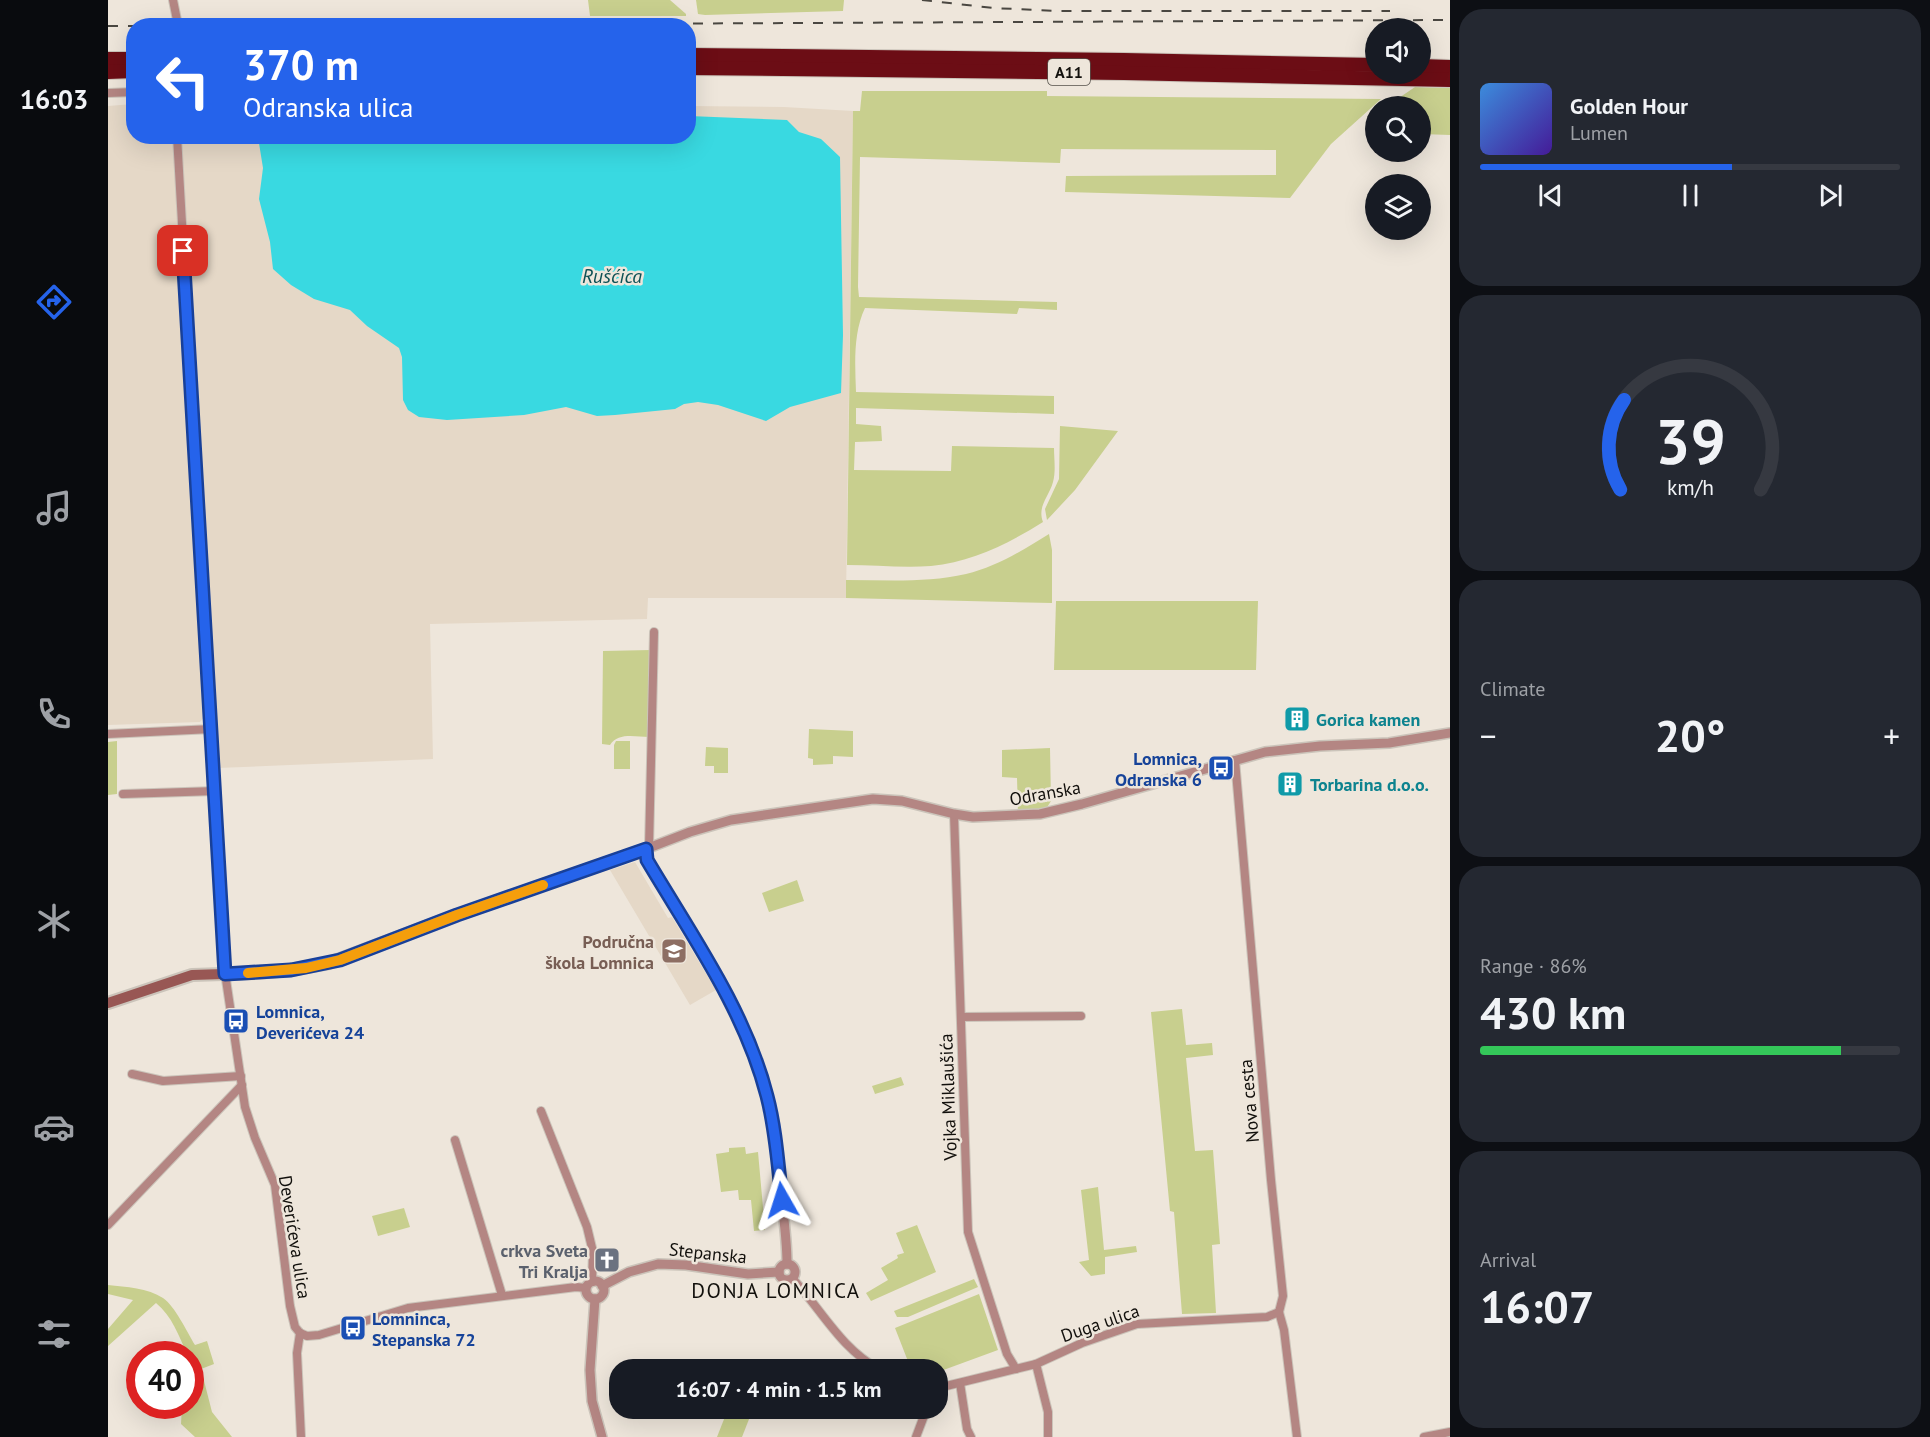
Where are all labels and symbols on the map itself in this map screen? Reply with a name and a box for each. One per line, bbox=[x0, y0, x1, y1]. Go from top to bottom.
road number: A11 bbox=[1048, 59, 1090, 85]
pin bbox=[157, 225, 208, 276]
water label: Rušćica bbox=[582, 263, 642, 289]
building icon: Gorica kamen bbox=[1282, 704, 1312, 734]
place label: Gorica kamen bbox=[1316, 708, 1420, 731]
place label: Lomnica, Odranska 6 bbox=[1115, 747, 1202, 791]
bus stop icon: Lomnica, Odranska 6 bbox=[1206, 753, 1236, 783]
building icon: Torbarina d.o.o. bbox=[1275, 769, 1305, 799]
place label: Torbarina d.o.o. bbox=[1310, 773, 1429, 796]
street label: Odranska bbox=[1008, 775, 1082, 811]
place label: Područna škola Lomnica bbox=[545, 930, 654, 974]
school or university icon: Područna škola Lomnica bbox=[659, 936, 689, 966]
place label: Lomnica, Deverićeva 24 bbox=[256, 1000, 364, 1044]
bus stop icon: Lomnica, Deverićeva 24 bbox=[221, 1006, 251, 1036]
street label: Vojka Miklaušića bbox=[934, 1033, 962, 1162]
street label: Nova cesta bbox=[1234, 1058, 1264, 1144]
position arrow bbox=[750, 1168, 814, 1232]
street label: Deverićeva ulica bbox=[274, 1174, 316, 1300]
street label: Stepanska bbox=[668, 1237, 748, 1269]
place label: crkva Sveta Tri Kralja bbox=[500, 1239, 588, 1283]
church icon: crkva Sveta Tri Kralja bbox=[592, 1245, 622, 1275]
district label: DONJA LOMNICA bbox=[691, 1277, 861, 1304]
street label: Duga ulica bbox=[1058, 1299, 1142, 1347]
place label: Lomninca, Stepanska 72 bbox=[372, 1307, 476, 1351]
bus stop icon: Lomninca, Stepanska 72 bbox=[338, 1313, 368, 1343]
speed limit sign: 40 bbox=[126, 1341, 204, 1419]

